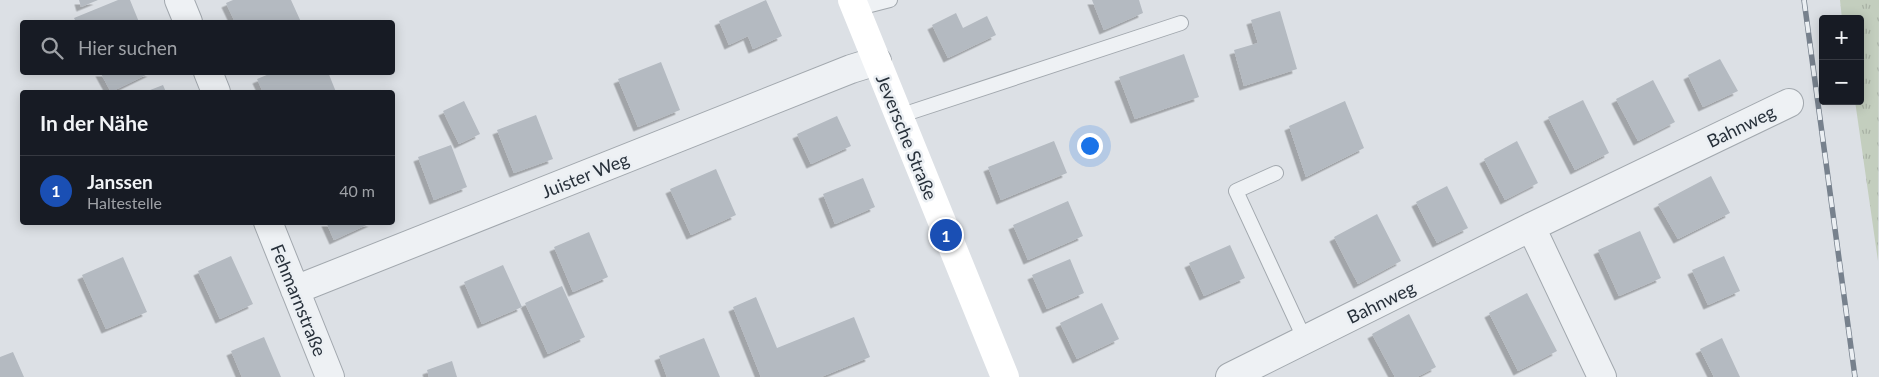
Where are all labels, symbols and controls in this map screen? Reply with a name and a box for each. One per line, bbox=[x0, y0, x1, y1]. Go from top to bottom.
map controls bbox=[1819, 15, 1864, 105]
button: + bbox=[1819, 15, 1864, 60]
search box bbox=[20, 20, 395, 75]
icon: search bbox=[38, 34, 66, 62]
text: Hier suchen bbox=[78, 36, 177, 59]
button: − bbox=[1819, 60, 1864, 105]
street label: Jeversche Straße bbox=[872, 71, 942, 203]
street label: Bahnweg bbox=[1703, 100, 1779, 152]
text: In der Nähe bbox=[40, 110, 148, 135]
your location bbox=[1077, 133, 1103, 159]
street label: Juister Weg bbox=[538, 147, 632, 203]
text: Janssen bbox=[87, 170, 153, 193]
text: 1 bbox=[51, 181, 61, 200]
text: 40 m bbox=[339, 181, 375, 200]
text: Haltestelle bbox=[87, 193, 162, 212]
pin: 1 bbox=[930, 216, 962, 254]
street label: Fehmarnstraße bbox=[267, 241, 331, 359]
street label: Bahnweg bbox=[1343, 276, 1419, 328]

